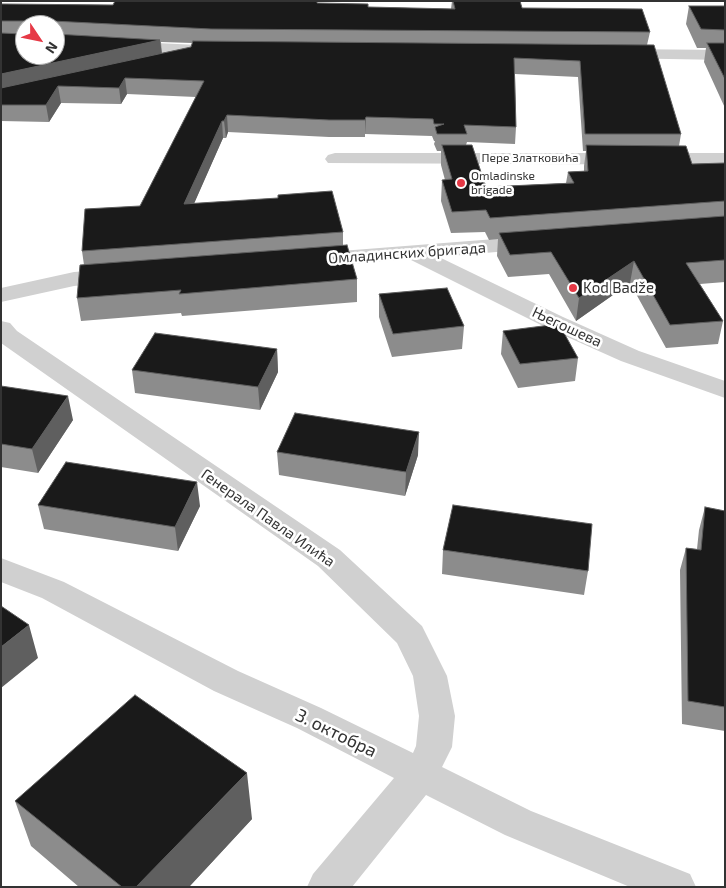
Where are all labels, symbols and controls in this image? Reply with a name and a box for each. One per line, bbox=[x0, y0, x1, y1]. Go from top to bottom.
north arrow bbox=[15, 15, 65, 65]
text: N bbox=[42, 39, 62, 57]
street label: Пере Златковића bbox=[481, 151, 579, 165]
place label: Omladinske brigade bbox=[471, 169, 535, 197]
marker: Omladinske brigade bbox=[455, 177, 467, 189]
street label: Омладинских бригада bbox=[327, 239, 487, 267]
place label: Kod Badže bbox=[583, 279, 654, 297]
marker: Kod Badže bbox=[567, 282, 579, 294]
street label: Његошева bbox=[529, 303, 605, 351]
street label: Генерала Павла Илића bbox=[198, 465, 338, 571]
street label: 3. октобра bbox=[292, 704, 380, 762]

